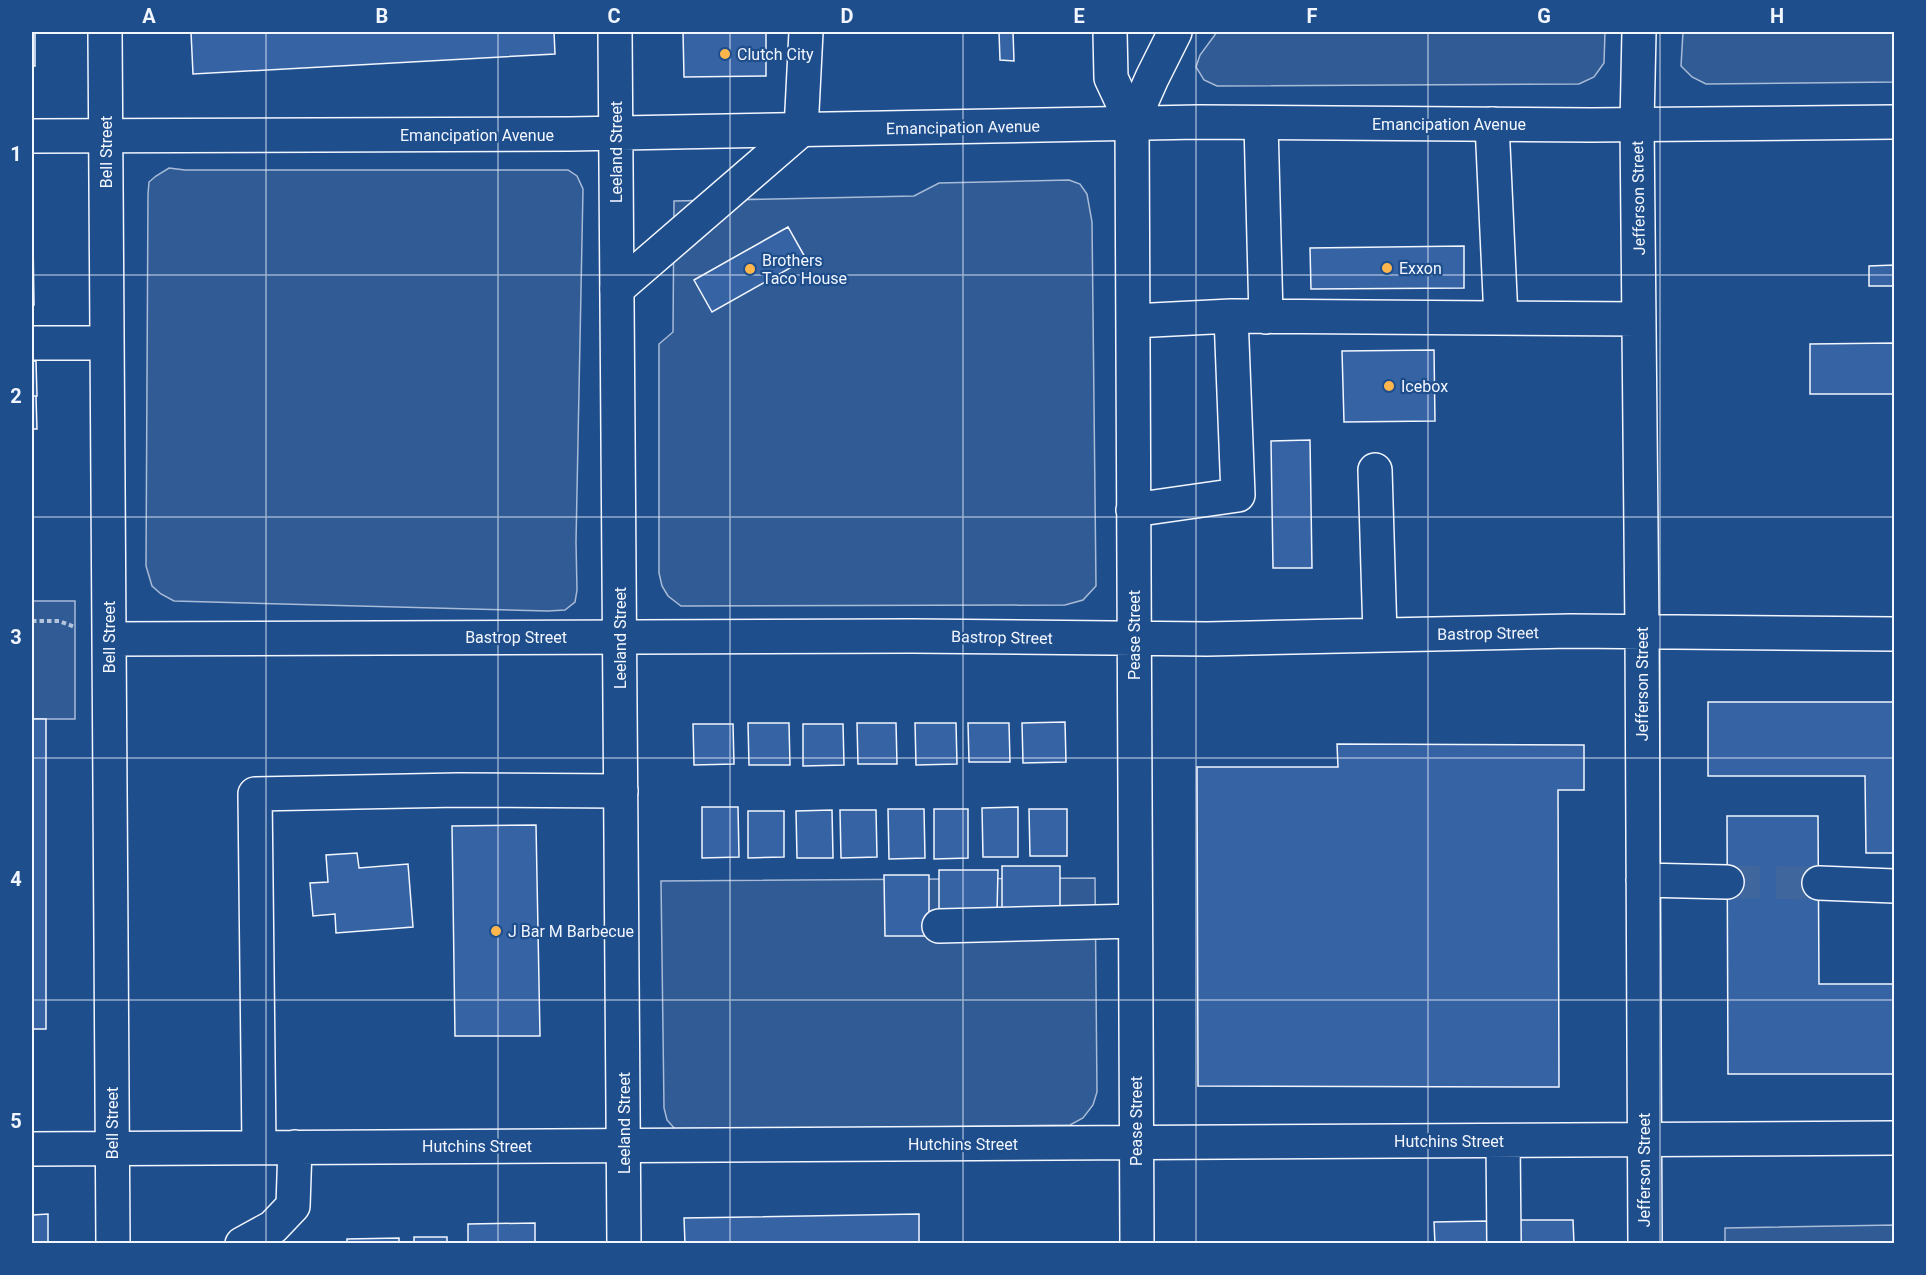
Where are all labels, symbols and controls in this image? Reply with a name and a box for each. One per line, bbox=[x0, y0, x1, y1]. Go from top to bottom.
text: A bbox=[142, 4, 156, 28]
text: B bbox=[376, 4, 388, 28]
text: C bbox=[607, 4, 621, 28]
text: D bbox=[841, 4, 854, 28]
text: E bbox=[1073, 4, 1085, 28]
text: F bbox=[1307, 4, 1318, 28]
text: G bbox=[1537, 4, 1551, 28]
text: H bbox=[1770, 4, 1784, 28]
place label: Clutch City bbox=[737, 45, 814, 64]
marker: Clutch City bbox=[718, 47, 732, 61]
street label: Leeland Street bbox=[607, 101, 626, 203]
street label: Emancipation Avenue bbox=[1372, 115, 1526, 134]
street label: Bell Street bbox=[97, 116, 116, 188]
street label: Emancipation Avenue bbox=[886, 117, 1040, 138]
street label: Emancipation Avenue bbox=[400, 126, 554, 145]
street label: Jefferson Street bbox=[1628, 141, 1649, 255]
text: 1 bbox=[10, 142, 22, 166]
place label: Brothers Taco House bbox=[762, 251, 847, 288]
place label: Exxon bbox=[1399, 259, 1442, 278]
marker: Exxon bbox=[1380, 261, 1394, 275]
marker: Brothers Taco House bbox=[743, 262, 757, 276]
place label: Icebox bbox=[1401, 377, 1448, 396]
marker: Icebox bbox=[1382, 379, 1396, 393]
text: 2 bbox=[10, 384, 22, 408]
street label: Leeland Street bbox=[611, 587, 630, 689]
street label: Pease Street bbox=[1125, 590, 1144, 680]
street label: Bell Street bbox=[100, 601, 119, 673]
street label: Bastrop Street bbox=[1437, 623, 1539, 644]
text: 3 bbox=[10, 625, 22, 649]
street label: Bastrop Street bbox=[951, 627, 1053, 648]
street label: Jefferson Street bbox=[1633, 627, 1652, 741]
street label: Bastrop Street bbox=[465, 628, 567, 647]
text: 4 bbox=[10, 867, 22, 891]
place label: J Bar M Barbecue bbox=[508, 922, 634, 941]
marker: J Bar M Barbecue bbox=[489, 924, 503, 938]
street label: Leeland Street bbox=[615, 1072, 634, 1174]
street label: Pease Street bbox=[1127, 1076, 1146, 1166]
street label: Bell Street bbox=[103, 1087, 122, 1159]
text: 5 bbox=[10, 1109, 22, 1133]
street label: Jefferson Street bbox=[1635, 1113, 1654, 1227]
street label: Hutchins Street bbox=[1394, 1132, 1504, 1151]
street label: Hutchins Street bbox=[908, 1135, 1018, 1154]
street label: Hutchins Street bbox=[422, 1137, 532, 1156]

